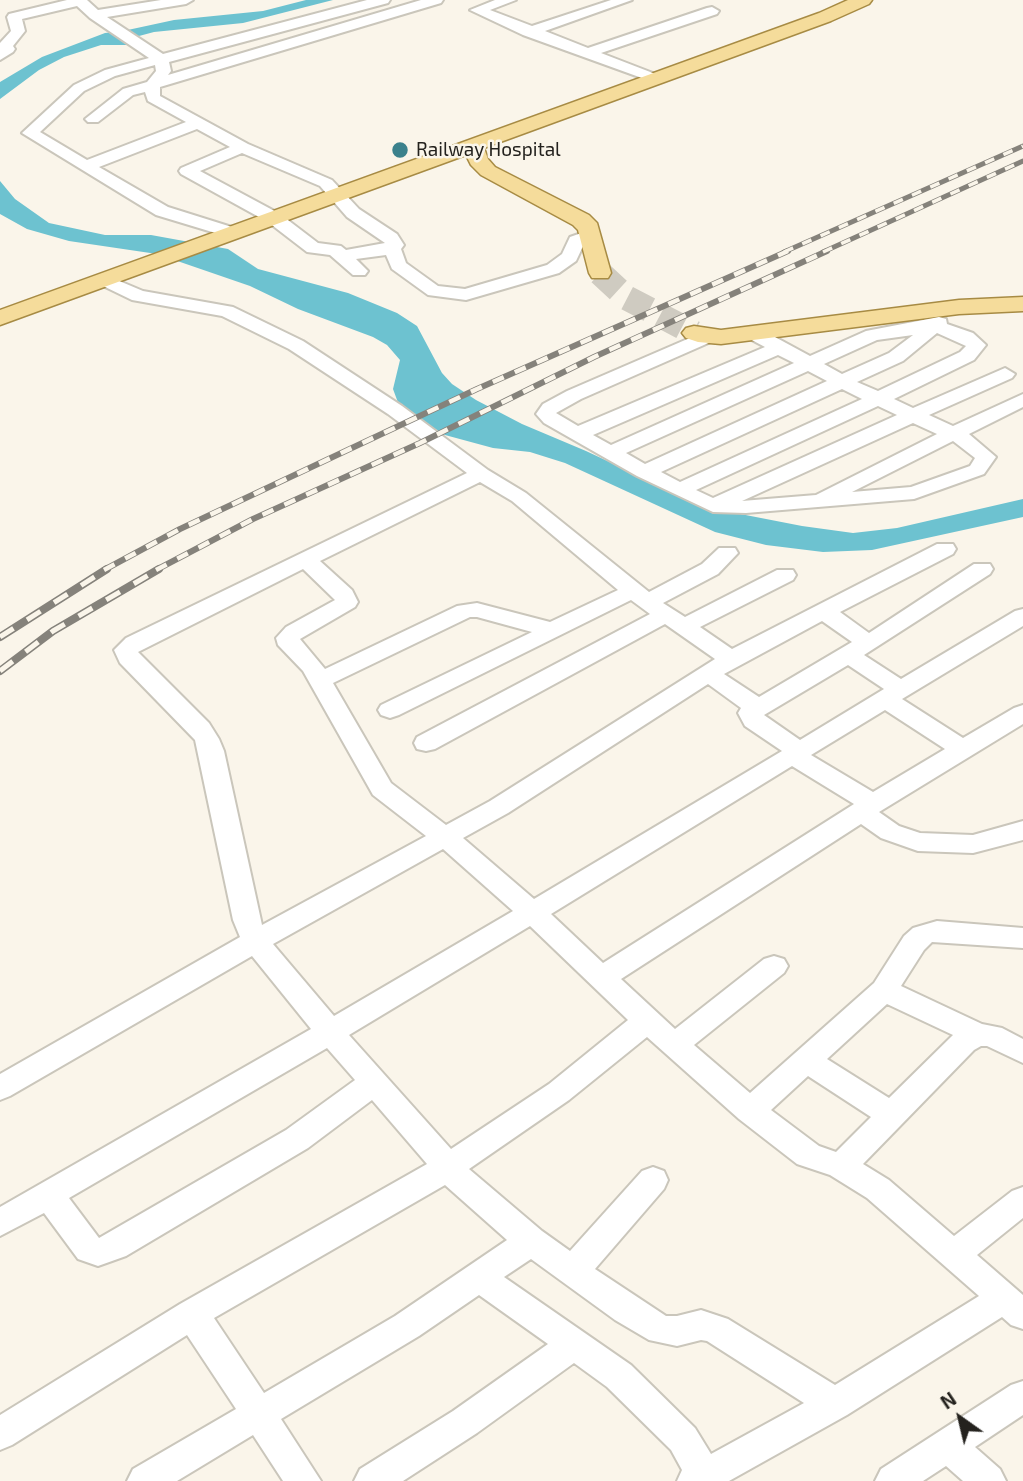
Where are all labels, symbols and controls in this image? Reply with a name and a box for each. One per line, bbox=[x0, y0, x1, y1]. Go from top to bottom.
place label: Railway Hospital bbox=[416, 139, 561, 161]
marker: Railway Hospital bbox=[390, 140, 410, 160]
north arrow bbox=[925, 1383, 995, 1453]
text: N bbox=[936, 1387, 960, 1414]

